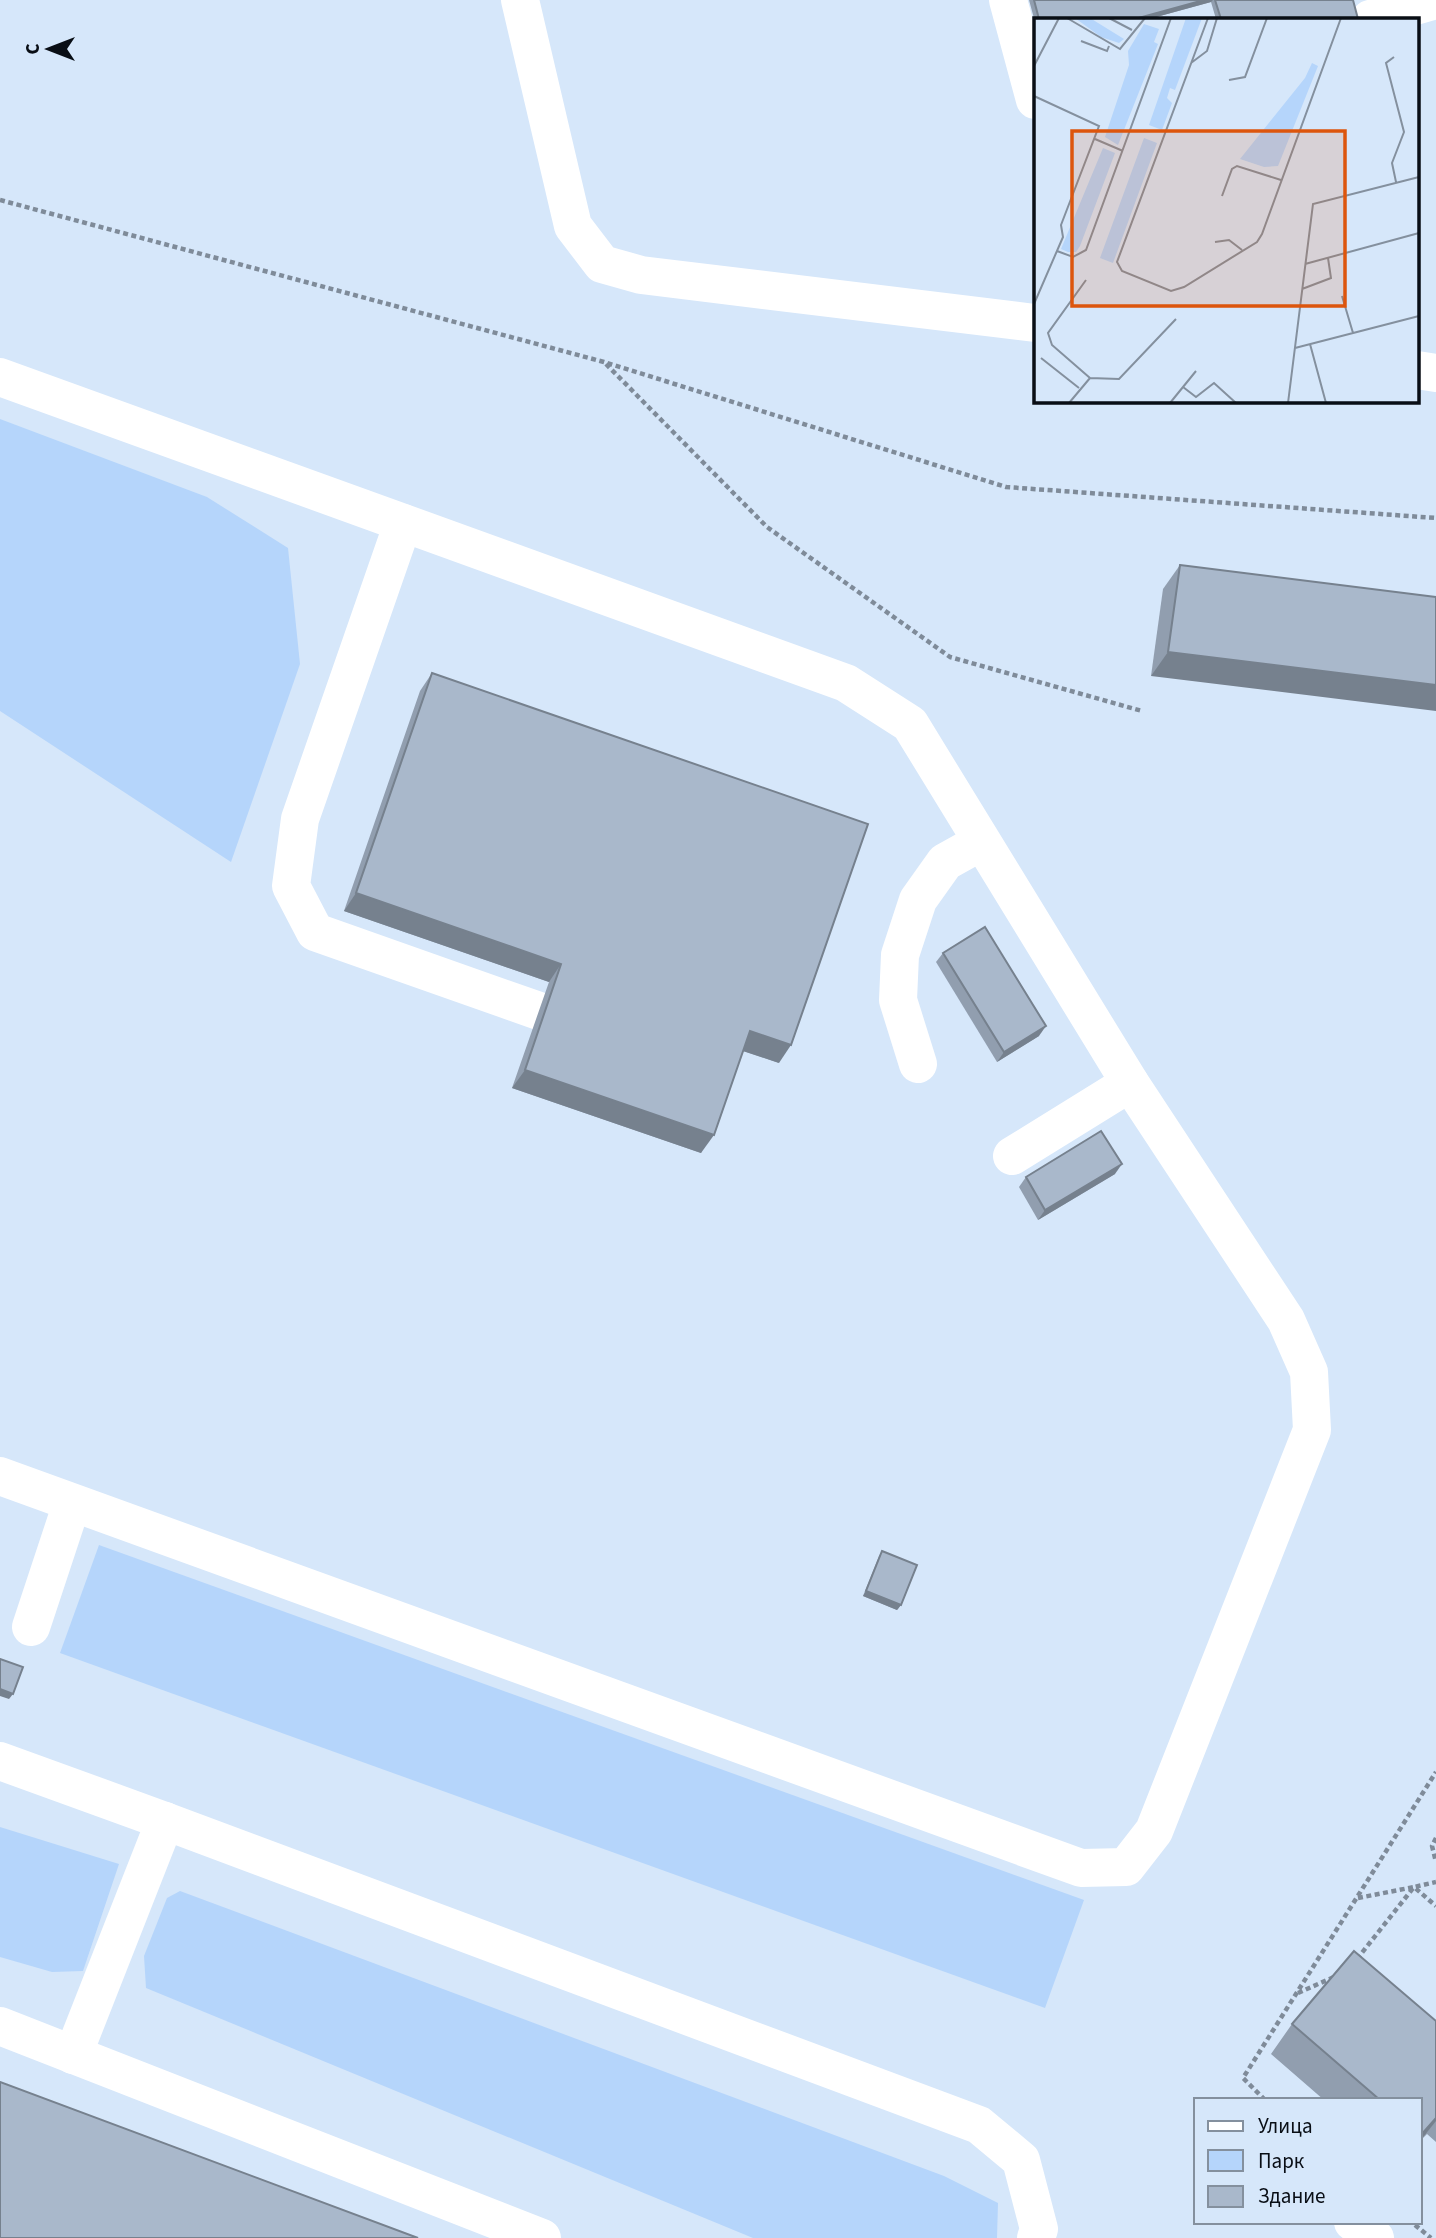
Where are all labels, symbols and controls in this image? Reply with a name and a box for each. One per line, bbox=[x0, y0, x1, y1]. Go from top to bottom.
north arrow bbox=[14, 14, 84, 84]
inset map bbox=[1034, 18, 1418, 402]
text: С bbox=[20, 43, 47, 55]
legend bbox=[1194, 2098, 1422, 2224]
text: Улица bbox=[1258, 2111, 1313, 2141]
text: Парк bbox=[1258, 2146, 1305, 2176]
text: Здание bbox=[1258, 2181, 1326, 2211]

